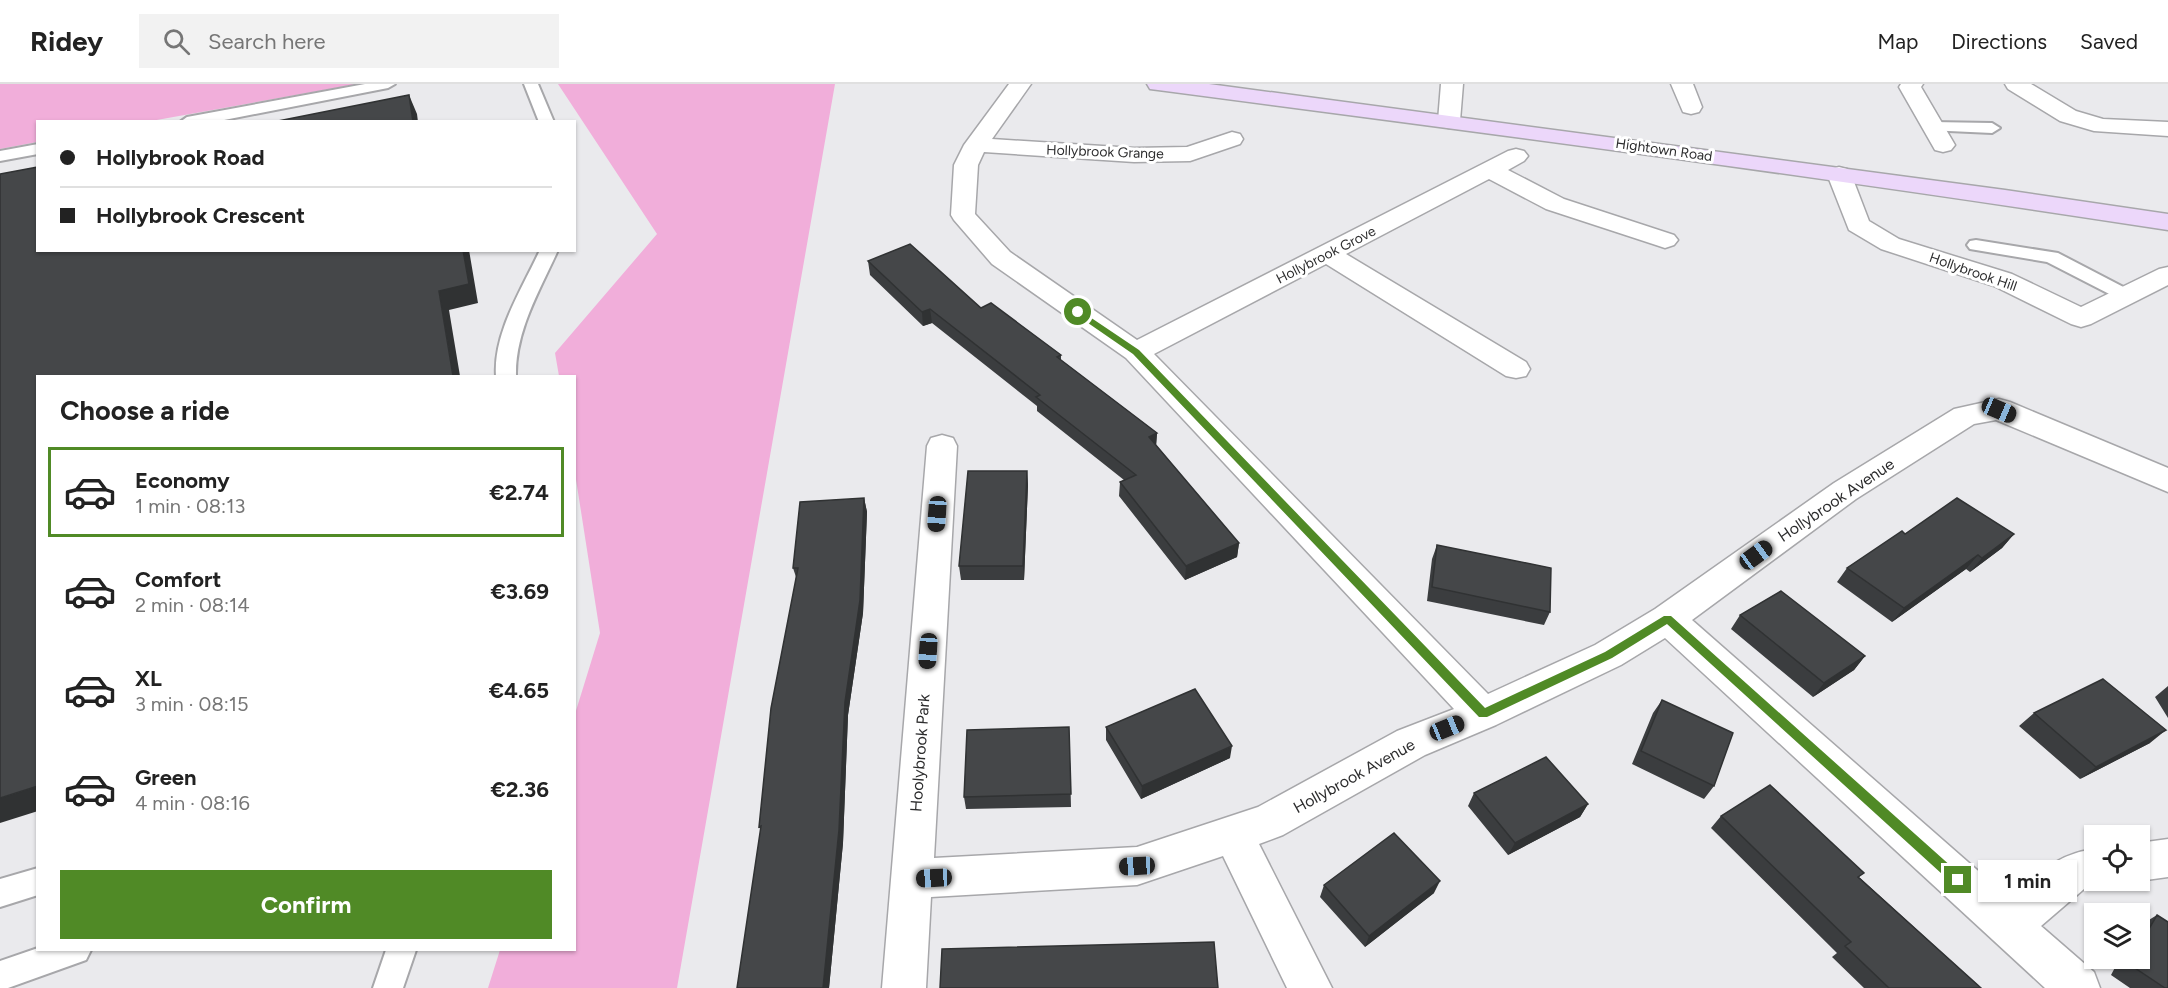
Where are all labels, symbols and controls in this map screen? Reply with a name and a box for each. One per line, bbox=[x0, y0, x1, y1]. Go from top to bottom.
search box bbox=[139, 14, 559, 68]
text: Ridey bbox=[30, 24, 103, 58]
icon: search bbox=[160, 25, 193, 58]
text: Search here bbox=[208, 28, 326, 55]
text: Map bbox=[1877, 29, 1918, 54]
text: Directions bbox=[1951, 29, 2047, 54]
text: Saved bbox=[2080, 29, 2138, 54]
street label: Hightown Road bbox=[1615, 135, 1713, 165]
street label: Hollybrook Grange bbox=[1046, 141, 1164, 163]
text: Hollybrook Road bbox=[96, 144, 265, 171]
text: Hollybrook Crescent bbox=[96, 202, 305, 229]
street label: Hollybrook Grove bbox=[1273, 222, 1379, 287]
street label: Hollybrook Hill bbox=[1927, 249, 2019, 295]
route start bbox=[1064, 298, 1091, 325]
text: Choose a ride bbox=[60, 394, 229, 427]
car bbox=[1979, 395, 2019, 425]
street label: Hollybrook Avenue bbox=[1774, 454, 1898, 546]
icon: car bbox=[63, 465, 117, 519]
text: Economy bbox=[135, 467, 230, 494]
text: €2.74 bbox=[489, 479, 549, 506]
text: 1 min · 08:13 bbox=[135, 494, 245, 518]
car bbox=[927, 495, 947, 533]
car bbox=[1736, 537, 1776, 573]
icon: car bbox=[63, 564, 117, 618]
text: Comfort bbox=[135, 566, 221, 593]
text: €3.69 bbox=[491, 578, 549, 605]
text: 2 min · 08:14 bbox=[135, 593, 250, 617]
car bbox=[918, 632, 938, 670]
icon: car bbox=[63, 663, 117, 717]
text: XL bbox=[135, 665, 162, 692]
text: €4.65 bbox=[489, 677, 549, 704]
text: 3 min · 08:15 bbox=[135, 692, 249, 716]
street label: Hoolybrook Park bbox=[906, 693, 934, 813]
car bbox=[1427, 713, 1467, 743]
street label: Hollybrook Avenue bbox=[1290, 735, 1418, 817]
icon: car bbox=[63, 762, 117, 816]
text: Green bbox=[135, 764, 197, 791]
text: €2.36 bbox=[491, 776, 549, 803]
text: 4 min · 08:16 bbox=[135, 791, 250, 815]
map controls bbox=[2084, 825, 2150, 969]
button: locate bbox=[2084, 825, 2150, 891]
car bbox=[1119, 856, 1155, 876]
callout: 1 min bbox=[1979, 859, 2078, 901]
route end bbox=[1944, 866, 1971, 893]
car bbox=[916, 868, 952, 888]
text: 1 min bbox=[2004, 869, 2051, 893]
button: Confirm bbox=[60, 870, 552, 939]
button: layers bbox=[2084, 903, 2150, 969]

